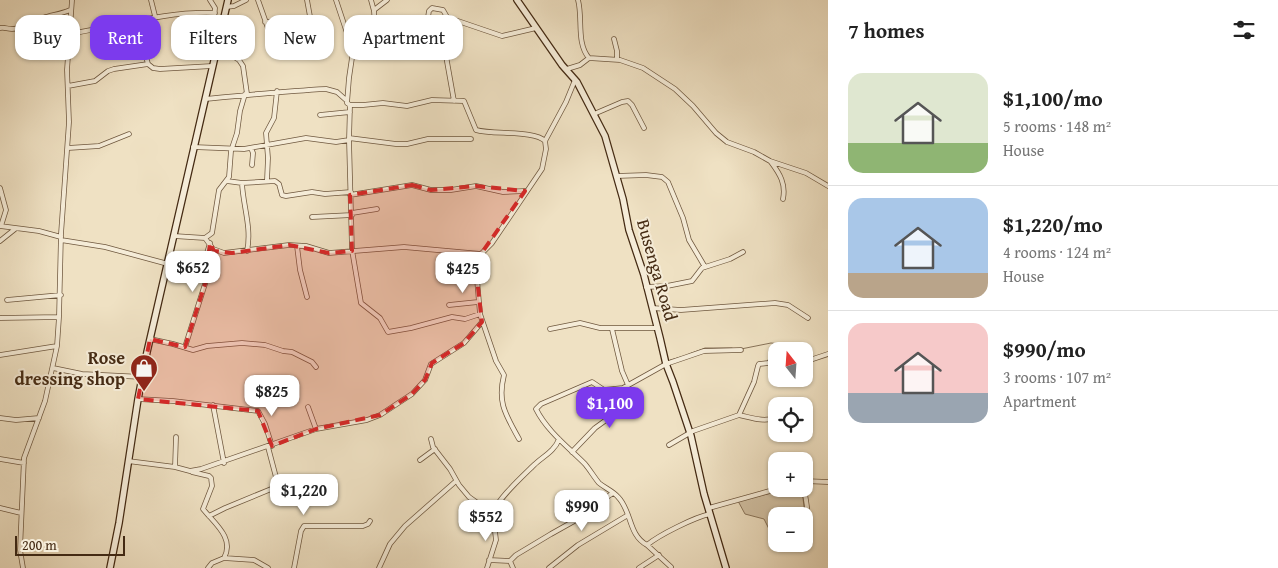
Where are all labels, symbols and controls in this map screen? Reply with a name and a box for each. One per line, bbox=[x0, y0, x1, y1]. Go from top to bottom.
chip: Buy bbox=[15, 15, 80, 60]
chip: Rent bbox=[90, 15, 161, 60]
chip: Filters bbox=[171, 15, 255, 60]
chip: New bbox=[265, 15, 334, 60]
chip: Apartment bbox=[344, 15, 463, 60]
text: 7 homes bbox=[848, 15, 924, 46]
icon: filters bbox=[1230, 16, 1258, 44]
text: $1,100/mo bbox=[1003, 83, 1103, 114]
icon: home bbox=[888, 93, 948, 153]
text: 5 rooms · 148 m² bbox=[1003, 114, 1111, 138]
text: House bbox=[1003, 138, 1044, 162]
text: $1,220/mo bbox=[1003, 209, 1103, 240]
street label: Busenga Road bbox=[630, 216, 685, 324]
icon: home bbox=[888, 218, 948, 278]
text: 4 rooms · 124 m² bbox=[1003, 240, 1111, 264]
pin: $652 bbox=[163, 250, 223, 293]
pin: $425 bbox=[433, 252, 493, 294]
text: $652 bbox=[176, 255, 210, 279]
text: $425 bbox=[446, 256, 480, 280]
text: House bbox=[1003, 264, 1044, 288]
text: $990/mo bbox=[1003, 334, 1086, 365]
north arrow bbox=[768, 342, 812, 388]
map controls bbox=[768, 342, 813, 552]
icon: home bbox=[888, 343, 948, 403]
place label: Rose dressing shop bbox=[15, 344, 125, 392]
shop icon: Rose dressing shop bbox=[129, 353, 159, 392]
text: 3 rooms · 107 m² bbox=[1003, 365, 1111, 389]
pin: $825 bbox=[242, 374, 302, 417]
text: $825 bbox=[255, 379, 289, 403]
pin: $1,100 bbox=[569, 386, 651, 429]
text: Apartment bbox=[1003, 389, 1076, 413]
text: $1,100 bbox=[587, 391, 633, 415]
button: locate bbox=[768, 397, 813, 442]
button: + bbox=[768, 452, 813, 497]
pin: $1,220 bbox=[263, 474, 345, 516]
text: $1,220 bbox=[281, 478, 327, 502]
pin: $990 bbox=[552, 490, 612, 532]
text: $990 bbox=[565, 494, 599, 518]
pin: $552 bbox=[456, 500, 516, 542]
text: $552 bbox=[469, 504, 503, 528]
button: − bbox=[768, 507, 813, 552]
scale bar bbox=[15, 533, 125, 556]
text: 200 m bbox=[22, 535, 57, 555]

